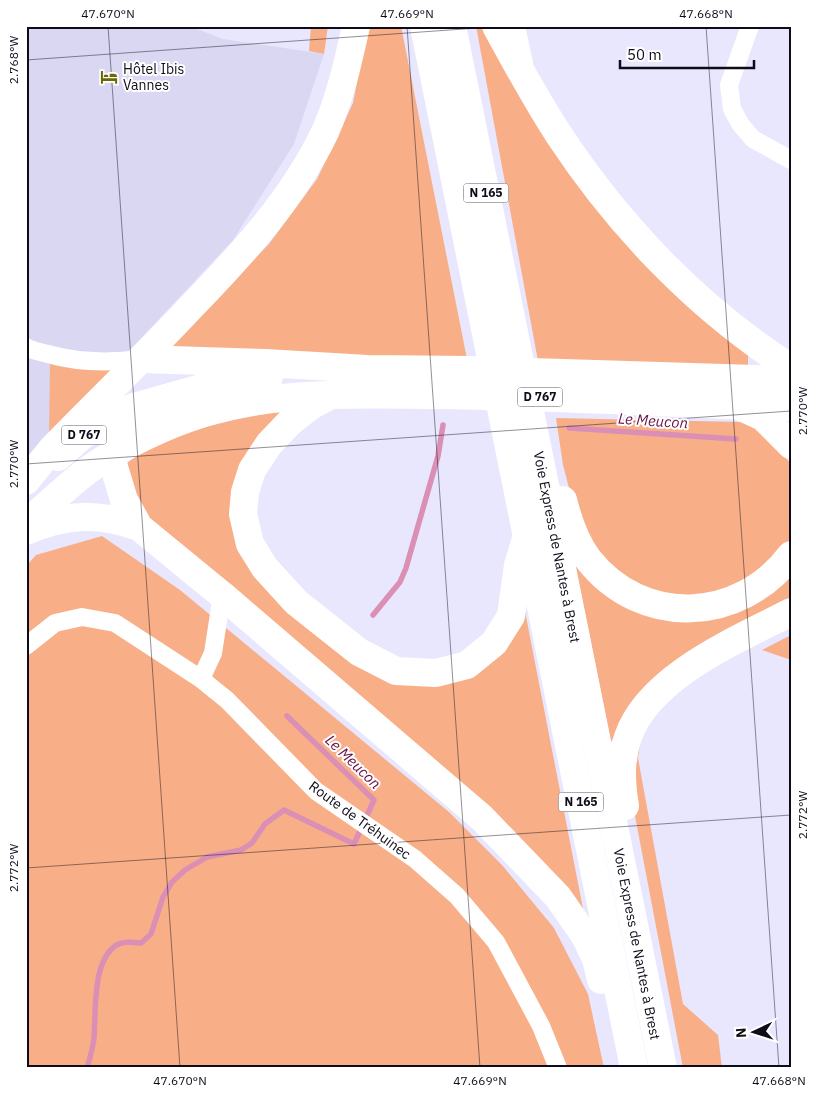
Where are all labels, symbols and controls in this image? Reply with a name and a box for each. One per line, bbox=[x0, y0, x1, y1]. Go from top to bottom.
text: 47.670°N bbox=[81, 6, 135, 21]
text: 47.669°N bbox=[380, 6, 434, 21]
text: 47.668°N bbox=[679, 6, 733, 21]
text: 2.768°W bbox=[6, 36, 21, 84]
scale bar bbox=[620, 38, 753, 70]
text: 50 m bbox=[627, 45, 662, 64]
place label: Hôtel Ibis Vannes bbox=[123, 60, 185, 94]
hotel icon: Hôtel Ibis Vannes bbox=[99, 67, 119, 87]
road number: N 165 bbox=[464, 184, 508, 202]
text: 2.770°W bbox=[795, 387, 810, 435]
road number: D 767 bbox=[518, 388, 562, 407]
water label: Le Meucon bbox=[617, 409, 689, 432]
road number: D 767 bbox=[62, 426, 106, 444]
text: 2.770°W bbox=[6, 440, 21, 488]
street label: Voie Express de Nantes à Brest bbox=[530, 450, 584, 644]
water label: Le Meucon bbox=[322, 730, 385, 793]
street label: Route de Tréhuinec bbox=[305, 777, 415, 863]
text: 2.772°W bbox=[795, 791, 810, 839]
road number: N 165 bbox=[558, 792, 604, 812]
text: 2.772°W bbox=[6, 844, 21, 892]
street label: Voie Express de Nantes à Brest bbox=[610, 847, 664, 1041]
north arrow bbox=[730, 1006, 780, 1056]
text: N bbox=[732, 1027, 750, 1039]
text: 47.670°N bbox=[153, 1073, 207, 1088]
text: 47.669°N bbox=[453, 1073, 507, 1088]
text: 47.668°N bbox=[752, 1073, 806, 1088]

